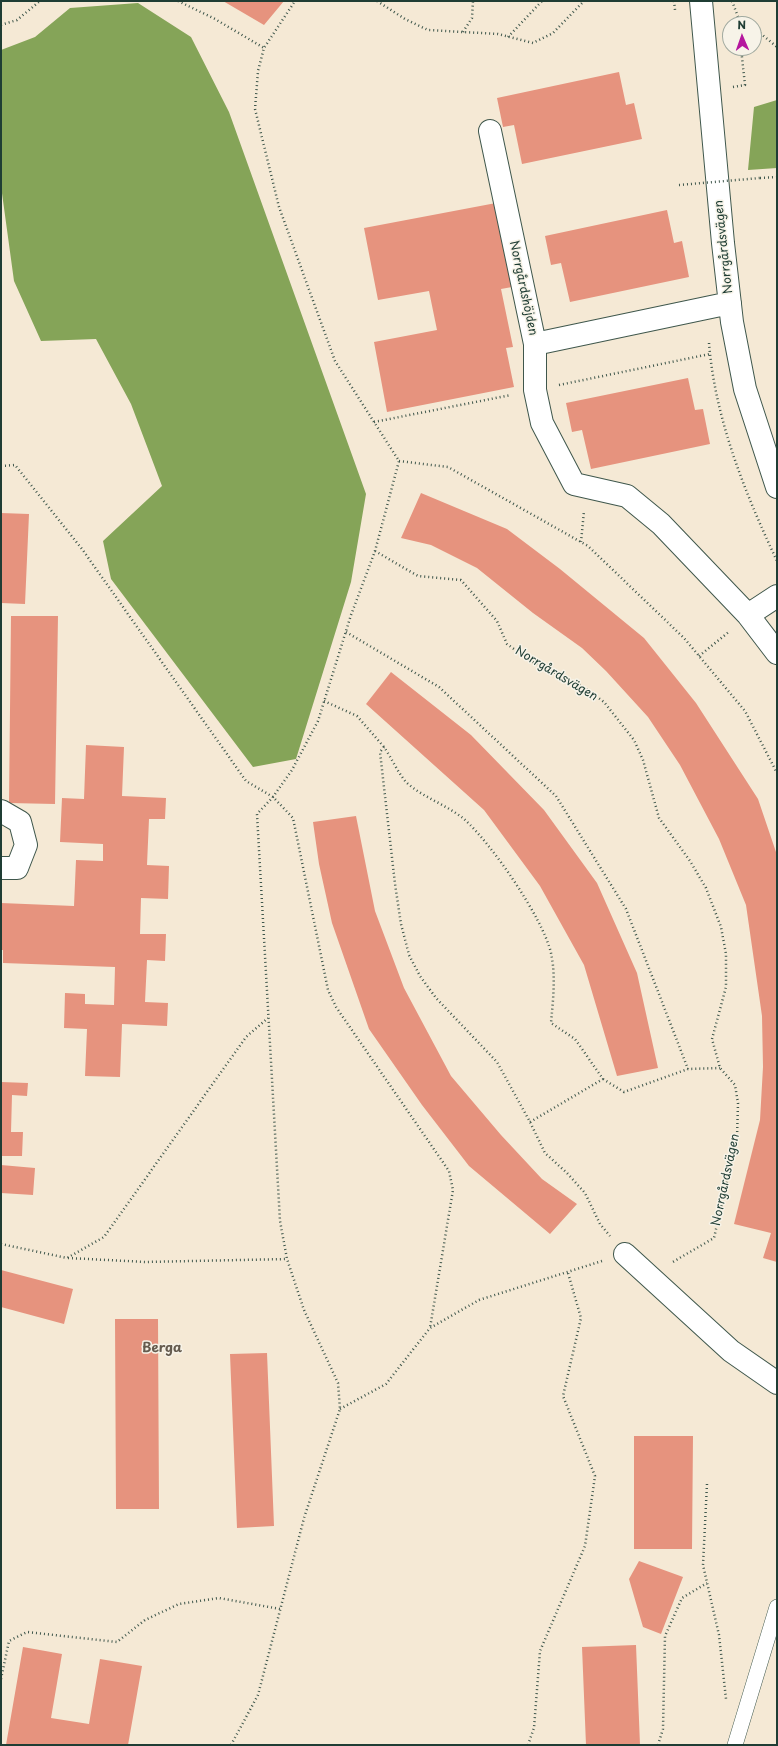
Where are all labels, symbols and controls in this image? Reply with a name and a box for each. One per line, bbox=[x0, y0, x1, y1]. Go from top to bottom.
north arrow bbox=[722, 16, 762, 56]
text: N bbox=[737, 16, 746, 33]
street label: Norrgårdsvägen bbox=[712, 200, 736, 294]
street label: Norrgårdshöjden bbox=[506, 239, 540, 337]
street label: Norrgårdsvägen bbox=[512, 644, 600, 704]
street label: Norrgårdsvägen bbox=[709, 1133, 743, 1227]
district label: Berga bbox=[142, 1340, 182, 1356]

